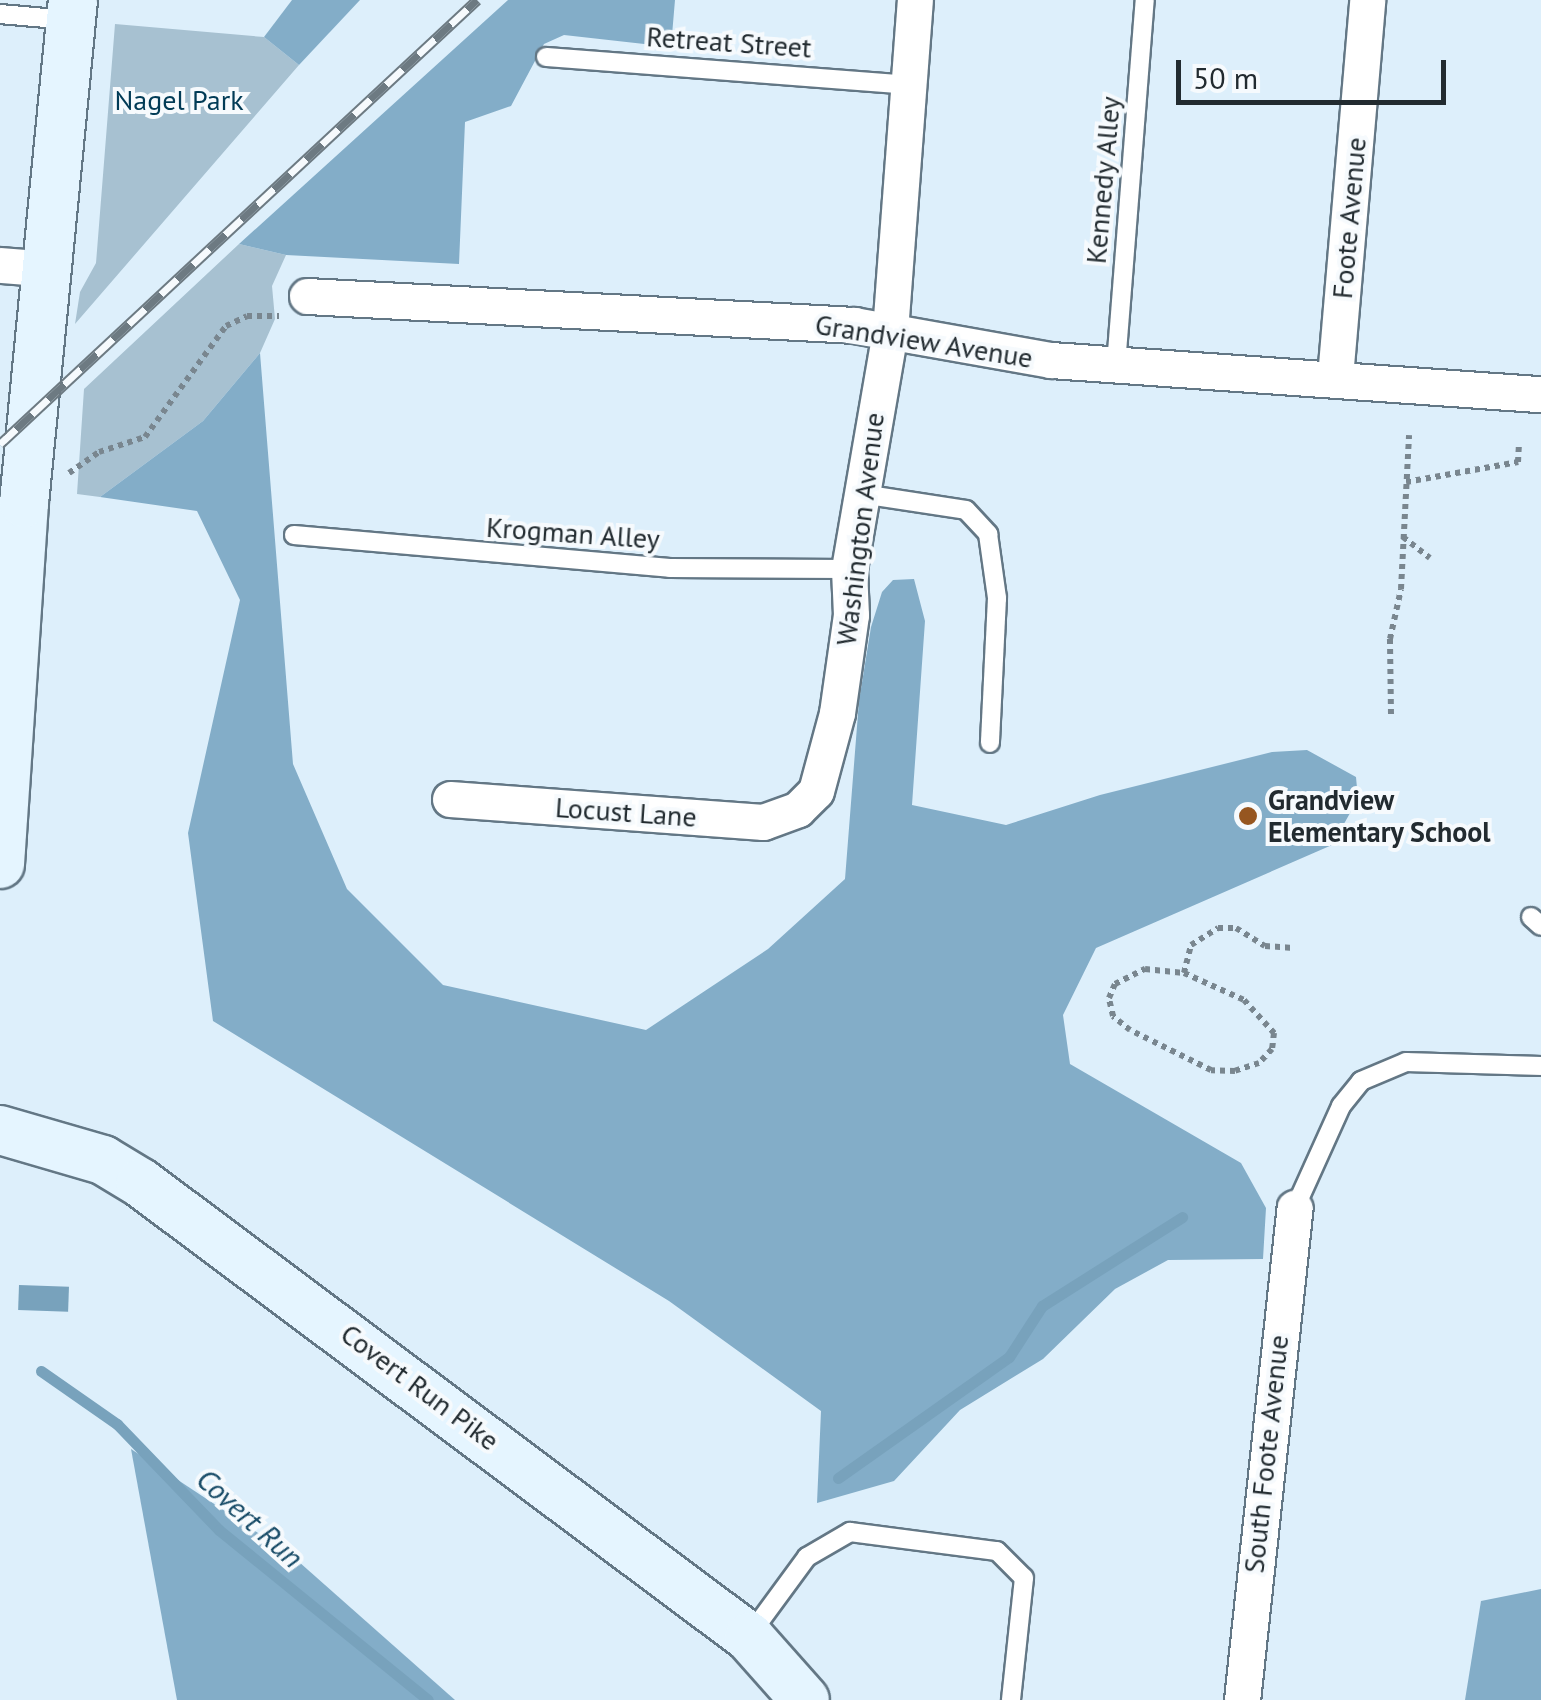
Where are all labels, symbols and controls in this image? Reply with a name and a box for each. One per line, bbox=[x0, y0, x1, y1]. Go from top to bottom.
street label: Retreat Street bbox=[645, 19, 813, 65]
scale bar bbox=[1181, 40, 1451, 102]
text: 50 m bbox=[1193, 58, 1258, 97]
park label: Nagel Park bbox=[114, 83, 244, 117]
street label: Kennedy Alley bbox=[1079, 94, 1127, 266]
street label: Foote Avenue bbox=[1325, 135, 1373, 301]
street label: Grandview Avenue bbox=[812, 307, 1036, 375]
street label: Washington Avenue bbox=[829, 410, 891, 648]
street label: Krogman Alley bbox=[485, 510, 661, 556]
place label: Grandview Elementary School bbox=[1268, 783, 1492, 849]
street label: Locust Lane bbox=[554, 790, 698, 834]
marker: Grandview Elementary School bbox=[1237, 805, 1259, 827]
street label: Covert Run Pike bbox=[334, 1317, 506, 1457]
street label: South Foote Avenue bbox=[1237, 1333, 1295, 1575]
water label: Covert Run bbox=[189, 1461, 311, 1575]

